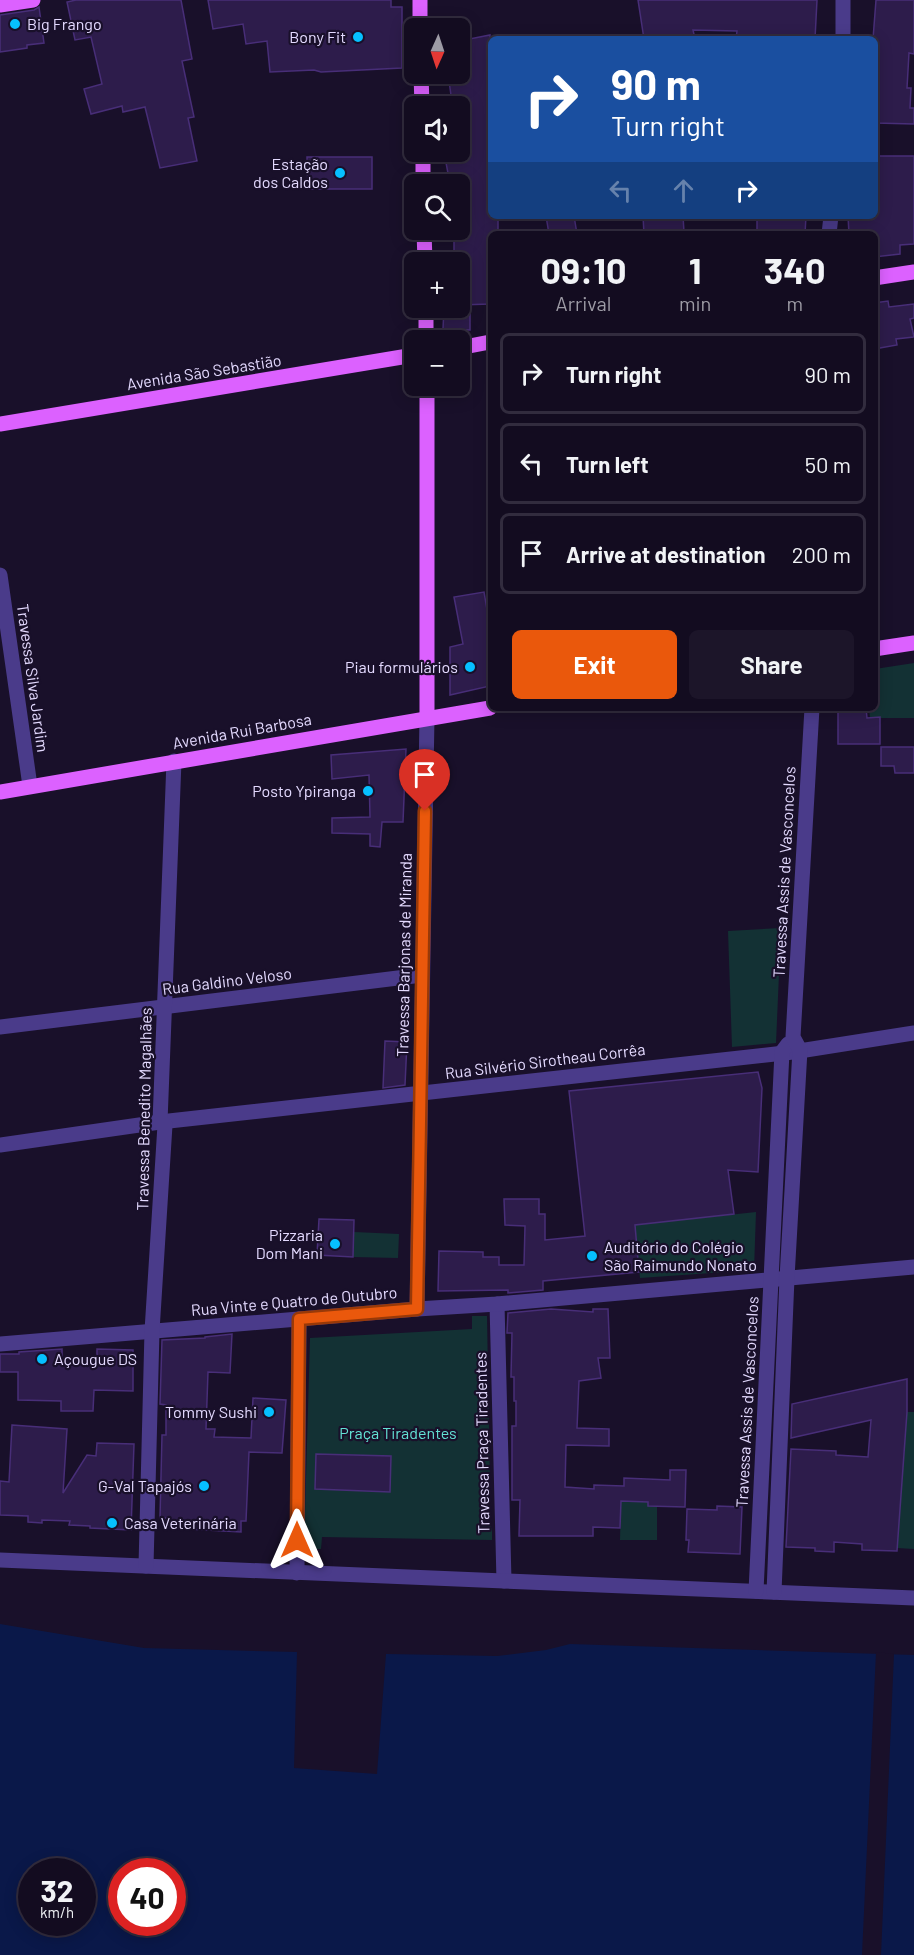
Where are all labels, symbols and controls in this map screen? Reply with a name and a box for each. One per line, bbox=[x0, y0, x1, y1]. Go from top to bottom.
place label: Big Frango bbox=[27, 14, 102, 33]
marker: Big Frango bbox=[8, 17, 22, 31]
north arrow bbox=[404, 18, 470, 84]
map controls bbox=[404, 18, 470, 396]
place label: Bony Fit bbox=[289, 27, 346, 46]
marker: Bony Fit bbox=[351, 30, 365, 44]
text: 90 m bbox=[611, 58, 701, 108]
icon: right bbox=[512, 60, 590, 138]
button: sound bbox=[404, 96, 470, 162]
text: Turn right bbox=[611, 109, 725, 141]
place label: Estação dos Caldos bbox=[253, 154, 328, 191]
marker: Estação dos Caldos bbox=[333, 166, 347, 180]
button: search bbox=[404, 174, 470, 240]
icon: left bbox=[604, 174, 637, 207]
icon: ahead bbox=[667, 174, 700, 207]
icon: right bbox=[730, 174, 763, 207]
text: 09:10 bbox=[540, 248, 626, 291]
text: 1 bbox=[689, 248, 702, 291]
text: 340 bbox=[764, 248, 826, 291]
button: + bbox=[404, 252, 470, 318]
text: Arrival bbox=[556, 291, 611, 315]
text: min bbox=[679, 291, 711, 315]
text: m bbox=[786, 291, 803, 315]
button: − bbox=[404, 330, 470, 396]
street label: Avenida São Sebastião bbox=[125, 350, 283, 393]
icon: right bbox=[515, 357, 548, 390]
text: Turn right bbox=[566, 361, 661, 387]
text: 90 m bbox=[805, 361, 851, 387]
icon: left bbox=[515, 447, 548, 480]
text: Turn left bbox=[566, 451, 649, 477]
text: 50 m bbox=[805, 451, 851, 477]
icon: arrive bbox=[515, 537, 548, 570]
text: Arrive at destination bbox=[566, 541, 765, 567]
text: 200 m bbox=[792, 541, 851, 567]
street label: Travessa Silva Jardim bbox=[14, 603, 53, 753]
button: Exit bbox=[512, 630, 677, 699]
button: Share bbox=[689, 630, 854, 699]
place label: Piau formulários bbox=[345, 657, 458, 676]
marker: Piau formulários bbox=[463, 660, 477, 674]
street label: Avenida Rui Barbosa bbox=[171, 709, 313, 752]
pin bbox=[399, 749, 450, 811]
icon: arrive bbox=[408, 758, 441, 791]
street label: Travessa Assis de Vasconcelos bbox=[768, 766, 799, 978]
place label: Posto Ypiranga bbox=[252, 781, 356, 800]
marker: Posto Ypiranga bbox=[361, 784, 375, 798]
street label: Travessa Barjonas de Miranda bbox=[392, 853, 415, 1057]
street label: Rua Galdino Veloso bbox=[161, 963, 293, 998]
street label: Travessa Benedito Magalhães bbox=[132, 1007, 155, 1211]
street label: Rua Silvério Sirotheau Corrêa bbox=[444, 1039, 646, 1082]
place label: Pizzaria Dom Mani bbox=[256, 1225, 323, 1262]
marker: Pizzaria Dom Mani bbox=[328, 1237, 342, 1251]
place label: Auditório do Colégio São Raimundo Nonato bbox=[604, 1237, 757, 1274]
marker: Auditório do Colégio São Raimundo Nonato bbox=[585, 1249, 599, 1263]
street label: Rua Vinte e Quatro de Outubro bbox=[190, 1282, 398, 1319]
street label: Travessa Assis de Vasconcelos bbox=[731, 1296, 762, 1508]
place label: Açougue DS bbox=[54, 1349, 137, 1368]
marker: Açougue DS bbox=[35, 1352, 49, 1366]
street label: Travessa Praça Tiradentes bbox=[470, 1352, 493, 1534]
place label: Tommy Sushi bbox=[165, 1402, 257, 1421]
marker: Tommy Sushi bbox=[262, 1405, 276, 1419]
park label: Praça Tiradentes bbox=[339, 1423, 457, 1442]
place label: G-Val Tapajós bbox=[98, 1476, 192, 1495]
marker: G-Val Tapajós bbox=[197, 1479, 211, 1493]
position arrow bbox=[265, 1508, 329, 1572]
place label: Casa Veterinária bbox=[124, 1513, 237, 1532]
marker: Casa Veterinária bbox=[105, 1516, 119, 1530]
speed limit sign: 40 bbox=[108, 1858, 186, 1936]
text: 32 bbox=[41, 1872, 74, 1908]
text: km/h bbox=[40, 1903, 74, 1921]

